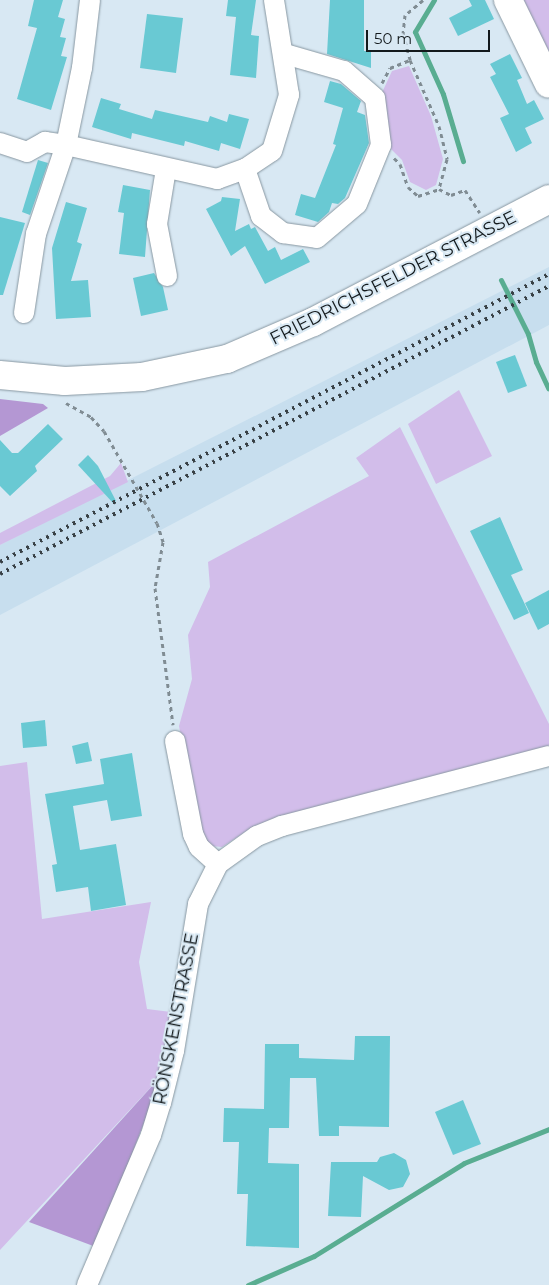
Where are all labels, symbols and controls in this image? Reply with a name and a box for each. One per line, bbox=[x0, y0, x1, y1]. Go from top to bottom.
scale bar bbox=[369, 20, 493, 52]
text: 50 m bbox=[374, 29, 412, 48]
street label: FRIEDRICHSFELDER STRASSE bbox=[266, 206, 520, 350]
street label: RÖNSKENSTRASSE bbox=[149, 931, 203, 1107]

